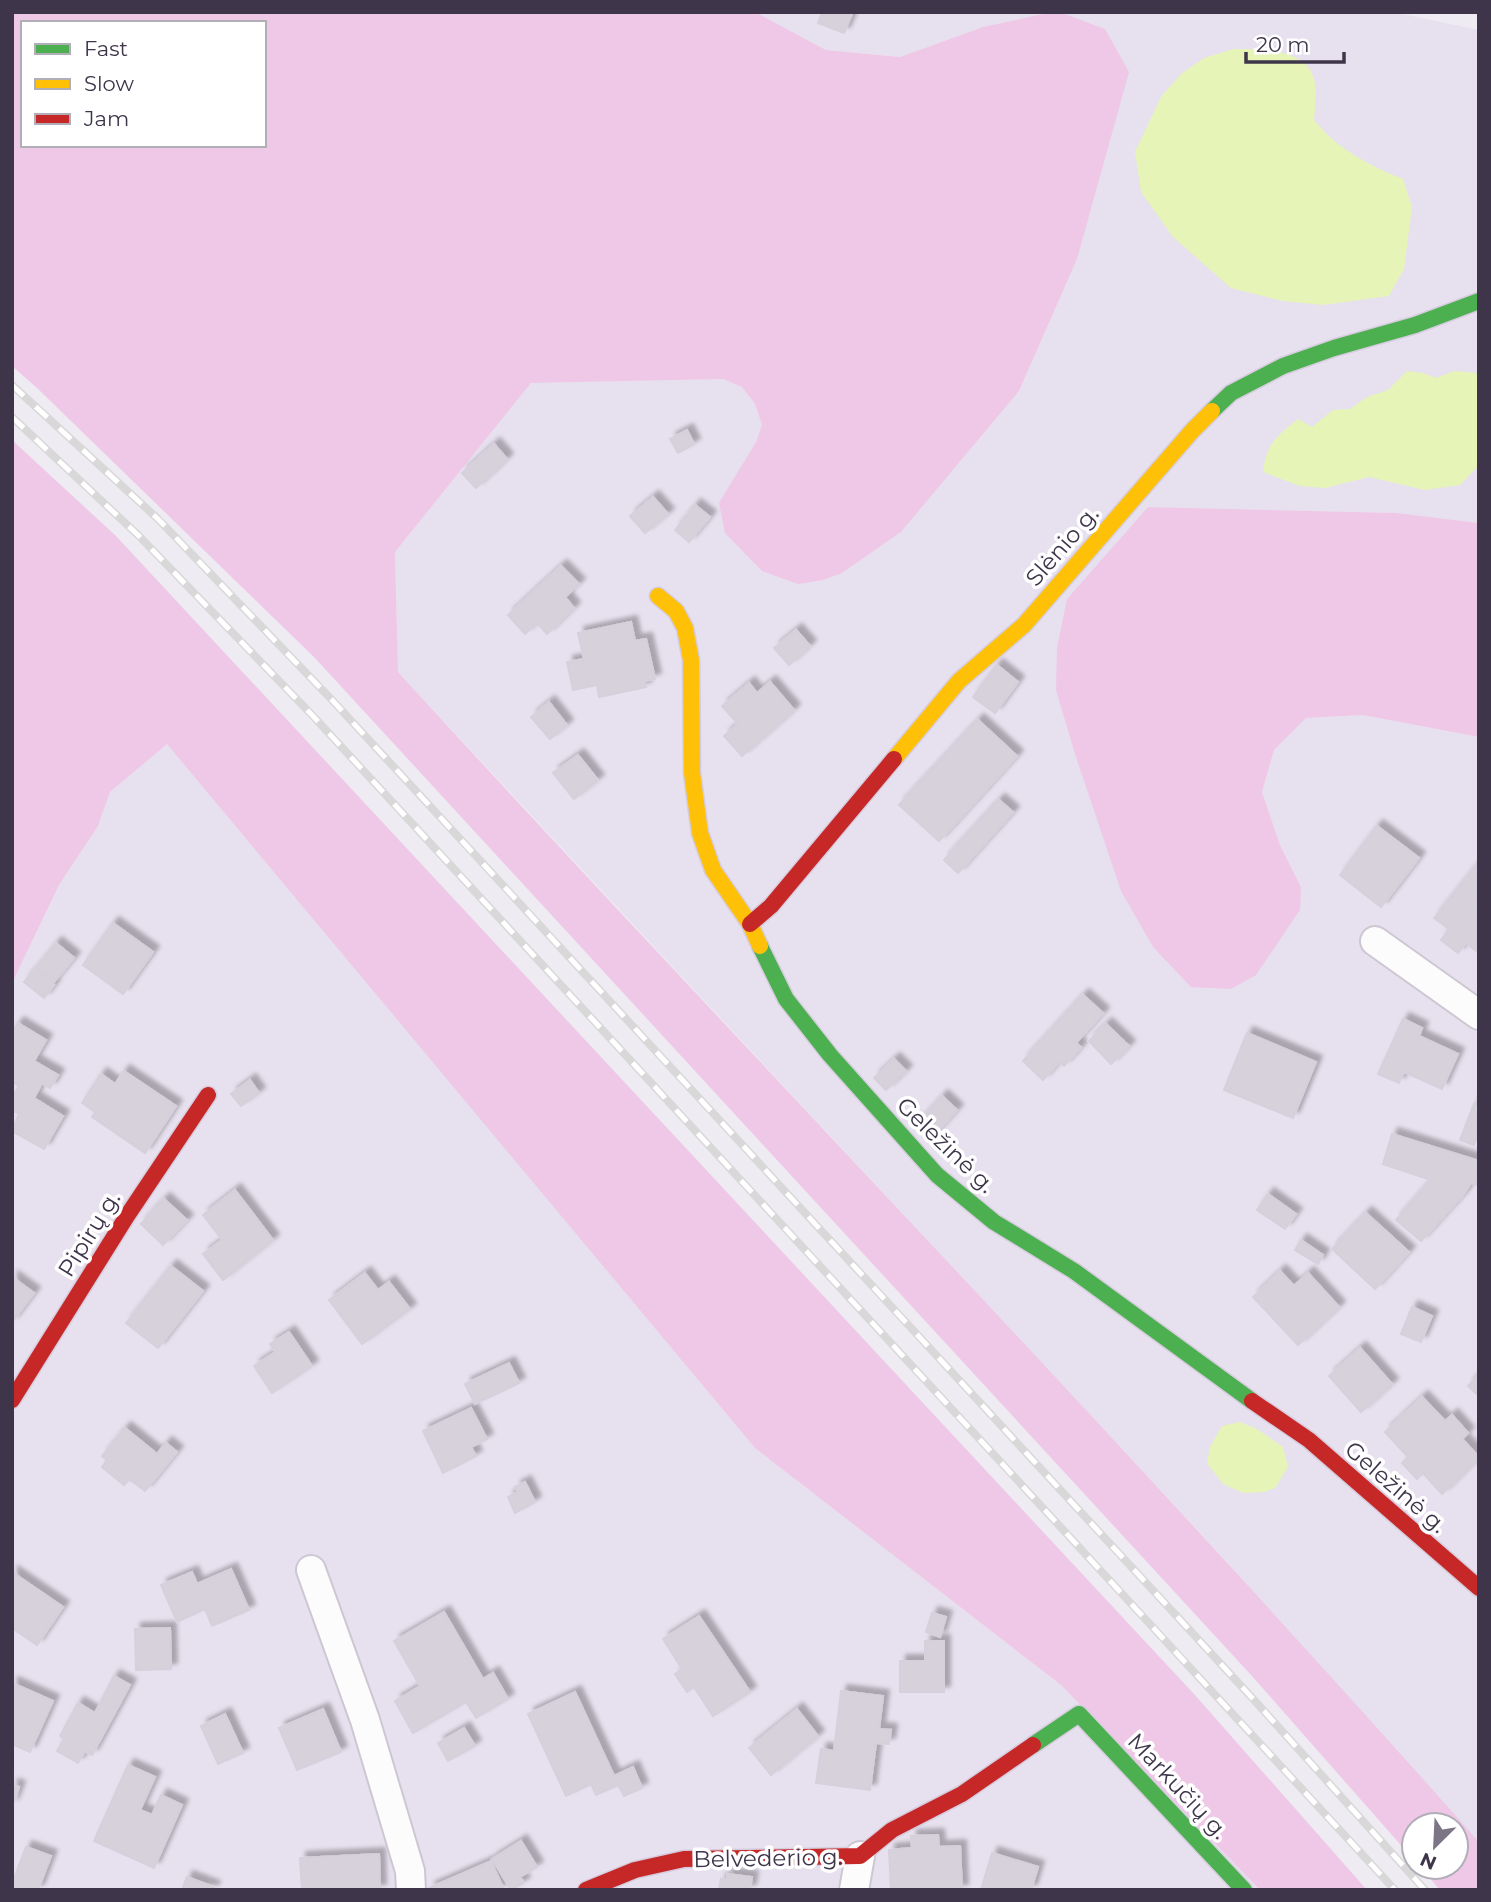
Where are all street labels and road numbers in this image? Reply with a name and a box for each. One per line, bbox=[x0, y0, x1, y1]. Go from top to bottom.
street label: Slėnio g. bbox=[1020, 500, 1104, 592]
street label: Geležinė g. bbox=[891, 1091, 1001, 1199]
street label: Pipirų g. bbox=[52, 1186, 126, 1282]
street label: Geležinė g. bbox=[1339, 1435, 1453, 1539]
street label: Markučių g. bbox=[1122, 1727, 1234, 1845]
street label: Belvederio g. bbox=[693, 1843, 843, 1873]

